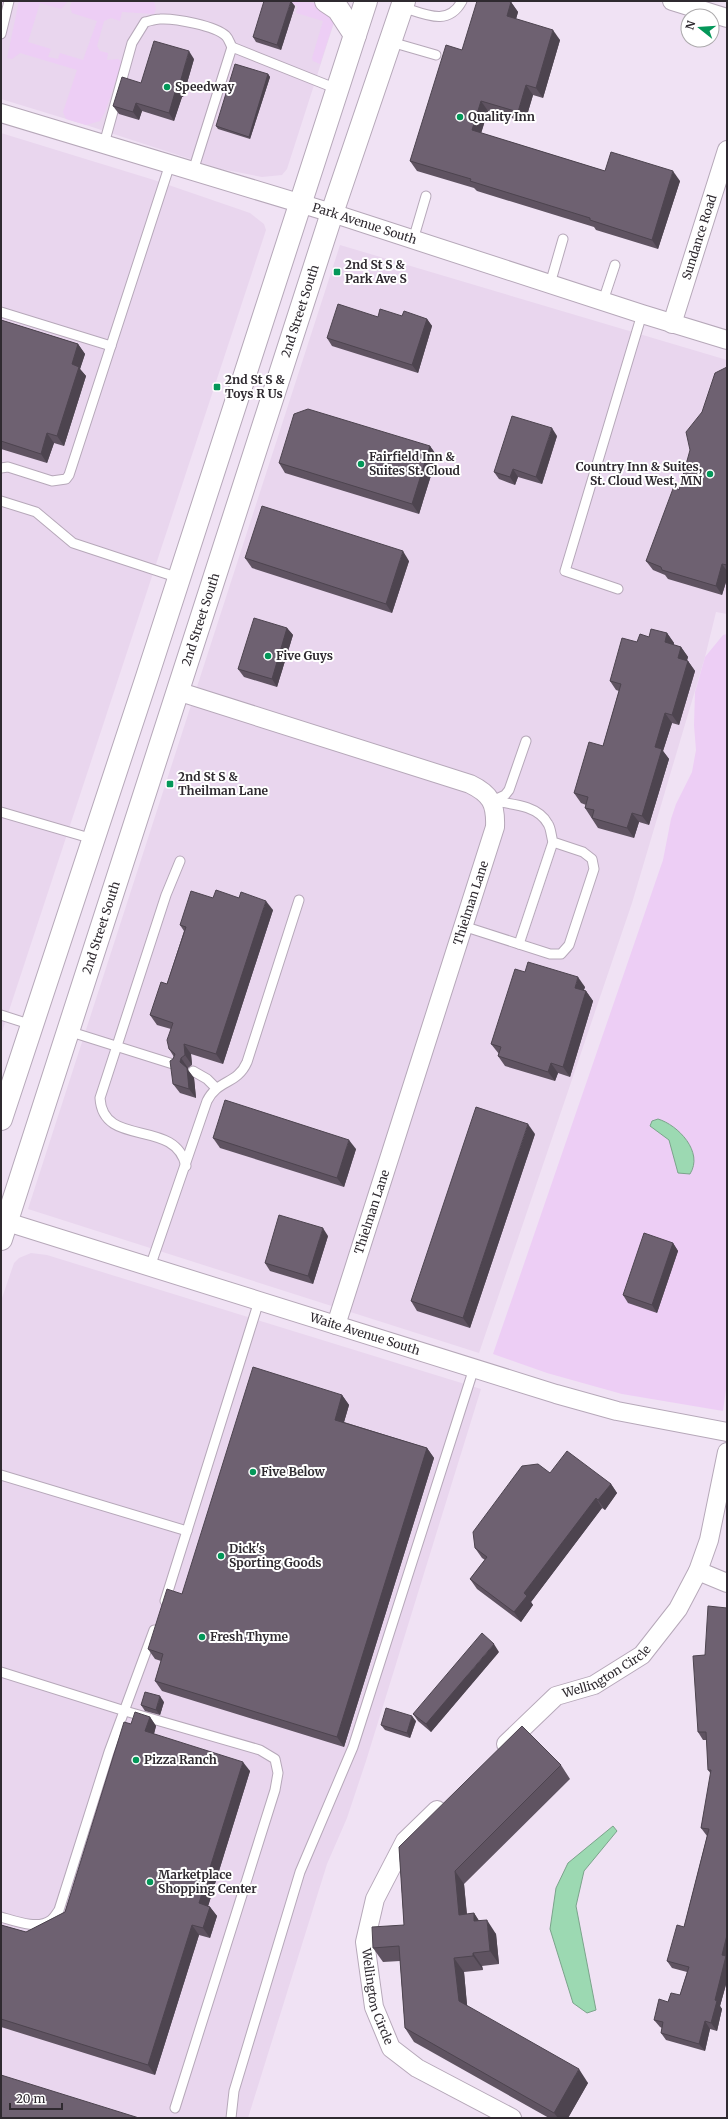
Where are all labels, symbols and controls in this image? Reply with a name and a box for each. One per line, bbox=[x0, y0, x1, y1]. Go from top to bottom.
north arrow bbox=[680, 8, 720, 48]
text: N bbox=[682, 19, 698, 31]
place label: Speedway bbox=[175, 79, 235, 94]
marker: Speedway bbox=[162, 82, 172, 92]
place label: Quality Inn bbox=[468, 109, 535, 124]
marker: Quality Inn bbox=[455, 112, 465, 122]
street label: Sundance Road bbox=[678, 193, 719, 282]
street label: Park Avenue South bbox=[311, 200, 419, 247]
place label: 2nd St S & Park Ave S bbox=[345, 257, 407, 286]
street label: 2nd Street South bbox=[278, 263, 322, 359]
marker: 2nd St S & Park Ave S bbox=[332, 267, 342, 277]
place label: 2nd St S & Toys R Us bbox=[225, 372, 285, 401]
marker: 2nd St S & Toys R Us bbox=[212, 382, 222, 392]
place label: Fairfield Inn & Suites St. Cloud bbox=[369, 449, 461, 478]
marker: Fairfield Inn & Suites St. Cloud bbox=[356, 459, 366, 469]
place label: Country Inn & Suites, St. Cloud West, MN bbox=[576, 459, 703, 488]
marker: Country Inn & Suites, St. Cloud West, MN bbox=[705, 469, 715, 479]
street label: 2nd Street South bbox=[178, 571, 222, 668]
place label: Five Guys bbox=[276, 648, 333, 663]
marker: Five Guys bbox=[263, 651, 273, 661]
place label: 2nd St S & Theilman Lane bbox=[178, 769, 269, 798]
marker: 2nd St S & Theilman Lane bbox=[165, 779, 175, 789]
street label: Thielman Lane bbox=[450, 859, 491, 947]
street label: 2nd Street South bbox=[79, 879, 123, 976]
street label: Thielman Lane bbox=[351, 1168, 392, 1256]
street label: Waite Avenue South bbox=[307, 1309, 422, 1358]
place label: Five Below bbox=[261, 1464, 326, 1479]
marker: Five Below bbox=[248, 1467, 258, 1477]
place label: Dick's Sporting Goods bbox=[229, 1541, 322, 1570]
marker: Dick's Sporting Goods bbox=[216, 1551, 226, 1561]
place label: Fresh Thyme bbox=[210, 1629, 289, 1644]
marker: Fresh Thyme bbox=[197, 1632, 207, 1642]
street label: Wellington Circle bbox=[560, 1642, 654, 1701]
place label: Pizza Ranch bbox=[144, 1752, 217, 1767]
marker: Pizza Ranch bbox=[131, 1755, 141, 1765]
place label: Marketplace Shopping Center bbox=[158, 1867, 257, 1896]
marker: Marketplace Shopping Center bbox=[145, 1877, 155, 1887]
street label: Wellington Circle bbox=[359, 1946, 397, 2047]
scale bar bbox=[10, 2085, 62, 2111]
text: 20 m bbox=[16, 2091, 45, 2106]

